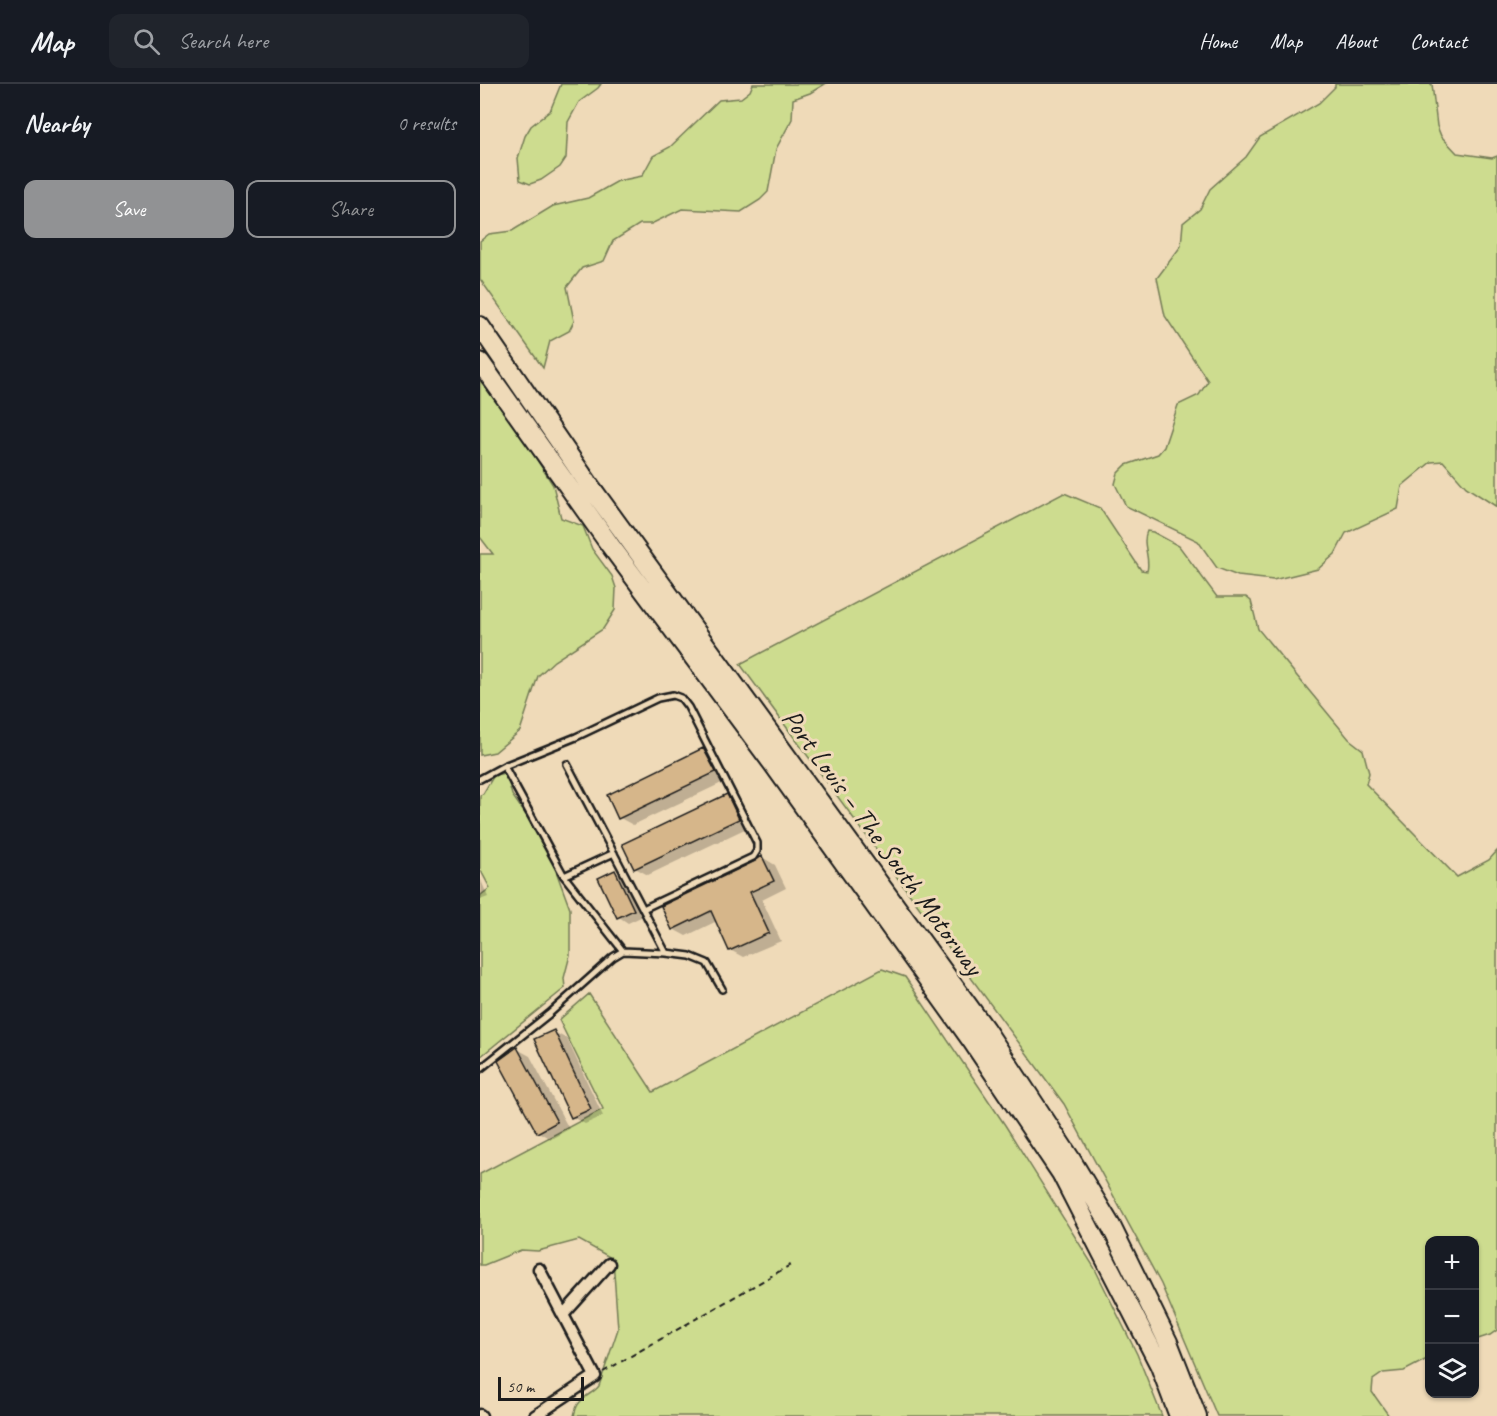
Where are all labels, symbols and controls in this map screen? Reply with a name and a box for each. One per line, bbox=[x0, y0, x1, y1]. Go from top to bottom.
search box bbox=[109, 14, 529, 68]
text: Map bbox=[30, 24, 73, 59]
icon: search bbox=[130, 25, 163, 58]
text: Search here bbox=[178, 27, 268, 55]
text: Home bbox=[1199, 28, 1237, 54]
text: Map bbox=[1270, 28, 1302, 54]
text: About bbox=[1335, 28, 1377, 54]
text: Contact bbox=[1410, 28, 1467, 54]
text: Nearby bbox=[24, 107, 89, 140]
text: 0 results bbox=[397, 111, 456, 136]
button: Save bbox=[24, 180, 234, 238]
button: Share bbox=[246, 180, 456, 238]
street label: Port Louis – The South Motorway bbox=[775, 702, 993, 984]
map controls bbox=[1425, 1236, 1479, 1398]
button: + bbox=[1425, 1236, 1479, 1290]
button: − bbox=[1425, 1290, 1479, 1344]
button: layers bbox=[1425, 1344, 1479, 1398]
scale bar bbox=[498, 1374, 584, 1402]
text: 50 m bbox=[507, 1377, 534, 1397]

